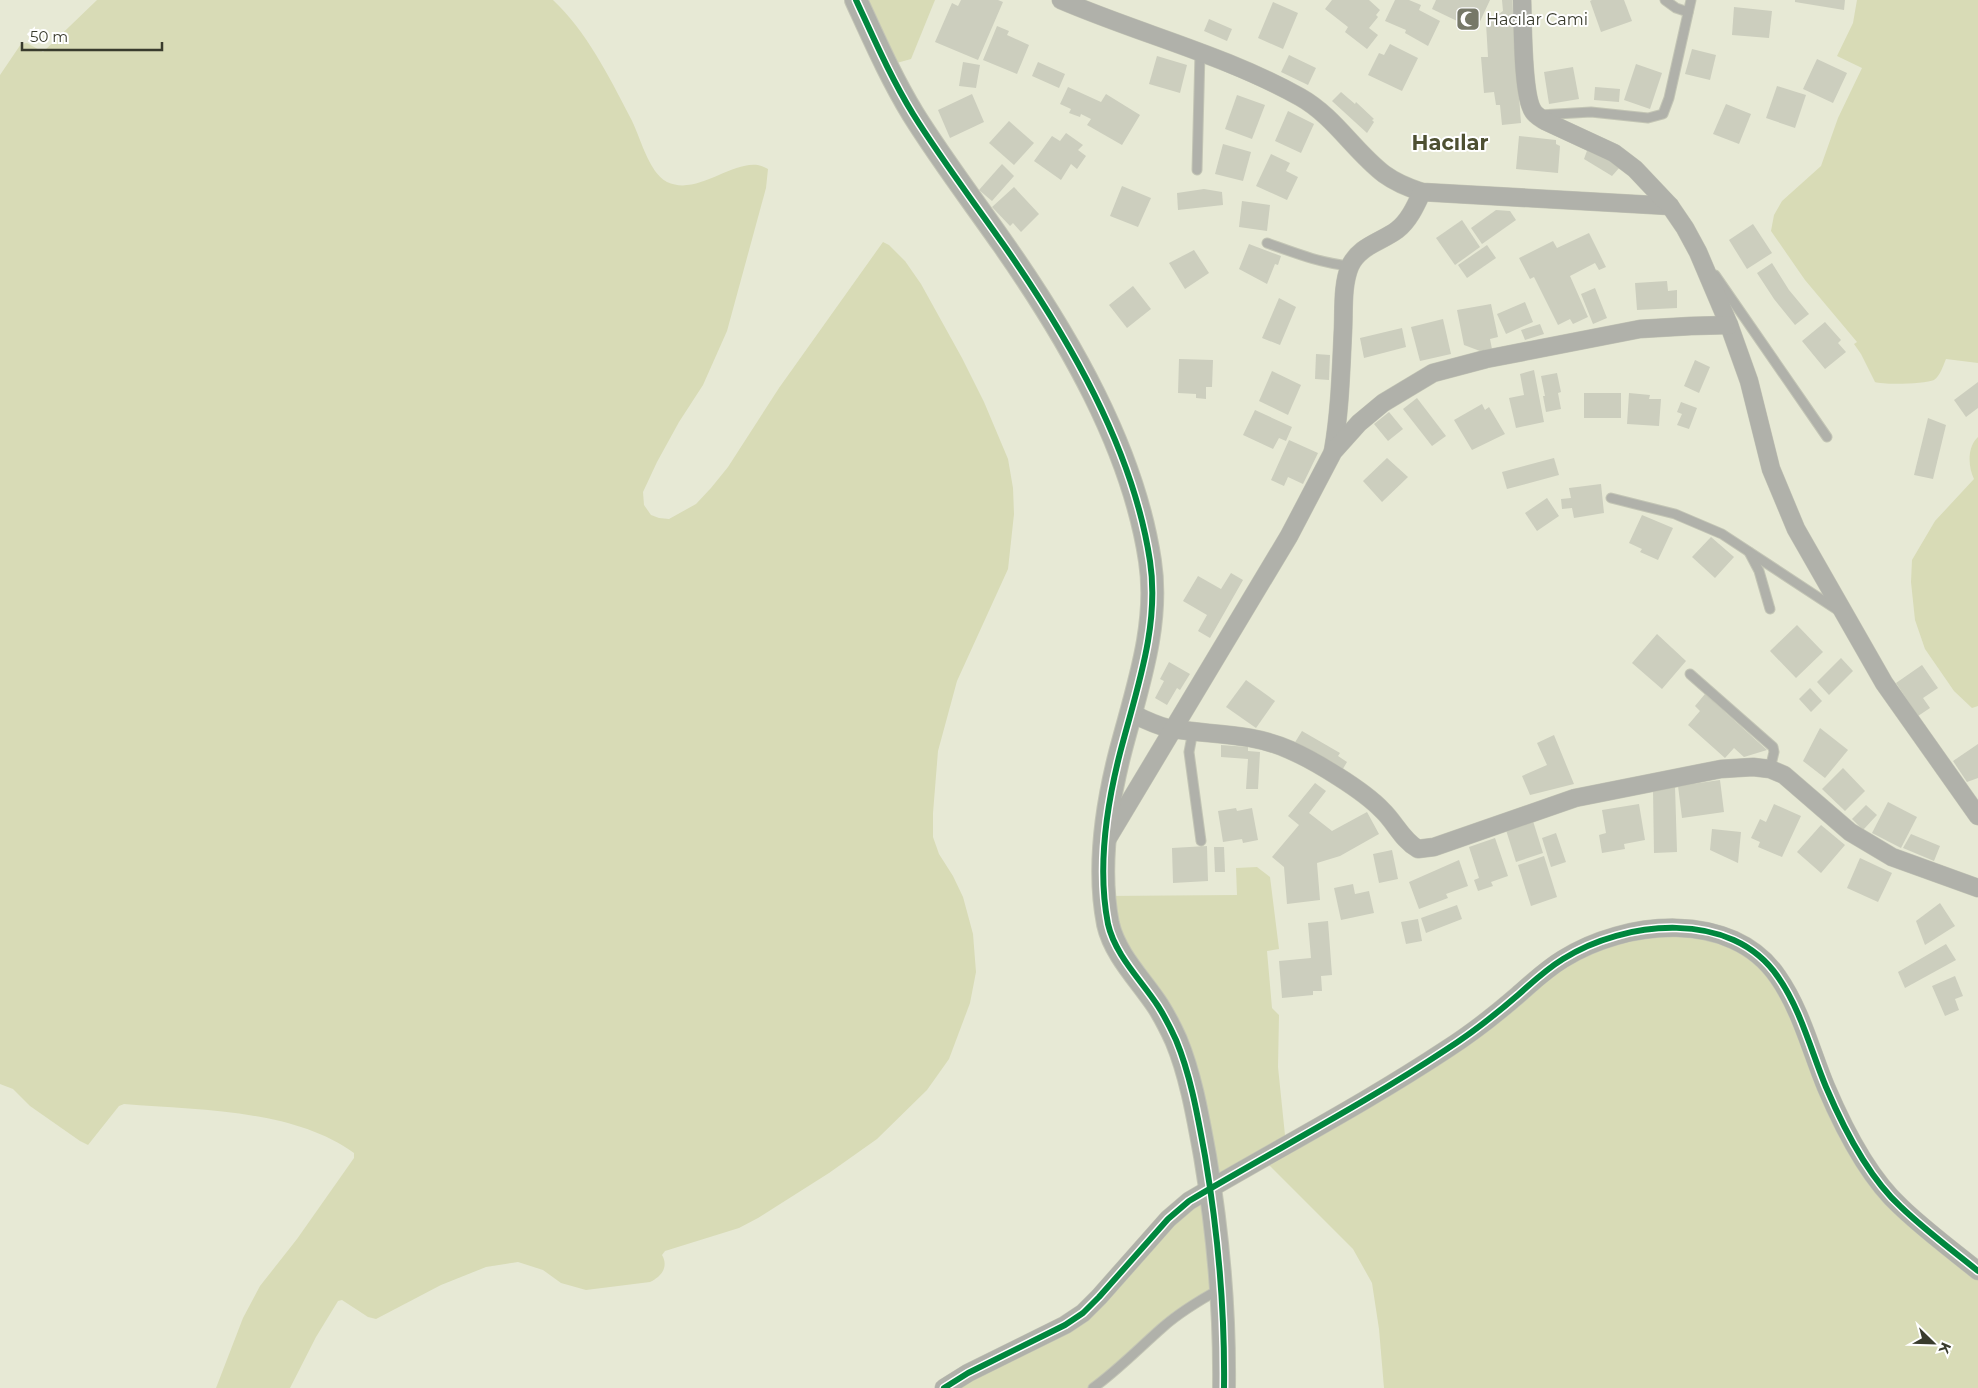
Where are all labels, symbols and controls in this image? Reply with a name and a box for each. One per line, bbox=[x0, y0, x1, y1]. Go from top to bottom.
mosque icon: Hacılar Cami bbox=[1455, 6, 1481, 32]
place label: Hacılar Cami bbox=[1486, 10, 1588, 29]
scale bar bbox=[22, 20, 162, 52]
text: 50 m bbox=[30, 27, 68, 46]
district label: Hacılar bbox=[1411, 130, 1489, 155]
north arrow bbox=[1908, 1318, 1958, 1368]
text: K bbox=[1934, 1340, 1955, 1357]

